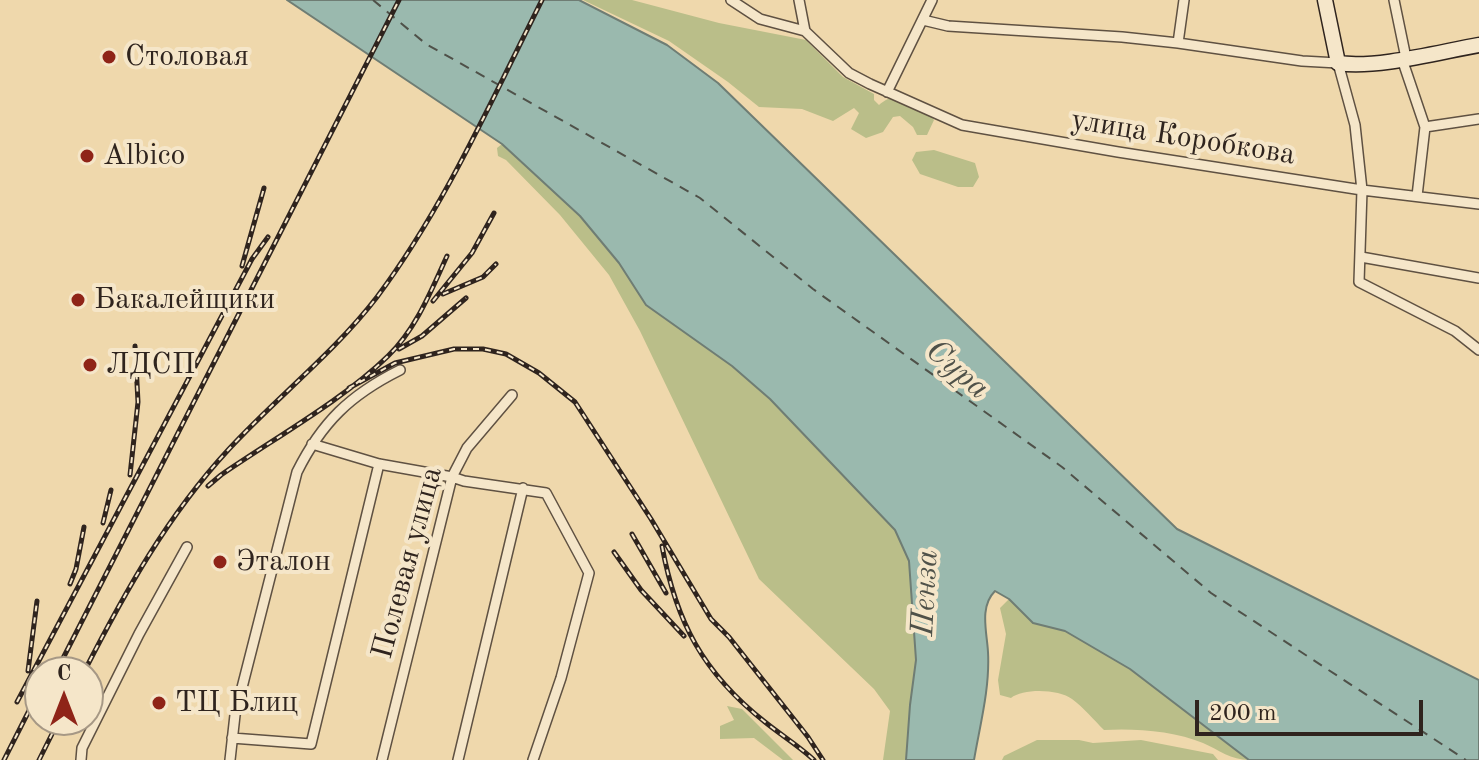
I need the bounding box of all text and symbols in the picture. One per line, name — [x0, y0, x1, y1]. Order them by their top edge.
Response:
place label: Столовая — [125, 39, 249, 75]
marker: Столовая — [100, 48, 118, 66]
street label: улица Коробкова — [1068, 103, 1298, 173]
place label: Albico — [103, 138, 185, 174]
marker: Albico — [78, 147, 96, 165]
place label: Бакалейщики — [94, 282, 275, 318]
marker: Бакалейщики — [69, 291, 87, 309]
water label: Сура — [917, 332, 997, 408]
place label: ЛДСП — [106, 347, 195, 383]
marker: ЛДСП — [81, 356, 99, 374]
street label: Полевая улица — [365, 463, 451, 663]
place label: Эталон — [236, 544, 331, 580]
water label: Пенза — [905, 549, 947, 637]
marker: Эталон — [211, 553, 229, 571]
north arrow — [24, 656, 104, 736]
text: С — [57, 663, 71, 685]
scale bar — [1199, 684, 1427, 734]
place label: ТЦ Блиц — [175, 685, 298, 721]
marker: ТЦ Блиц — [150, 694, 168, 712]
text: 200 m — [1209, 702, 1277, 726]

